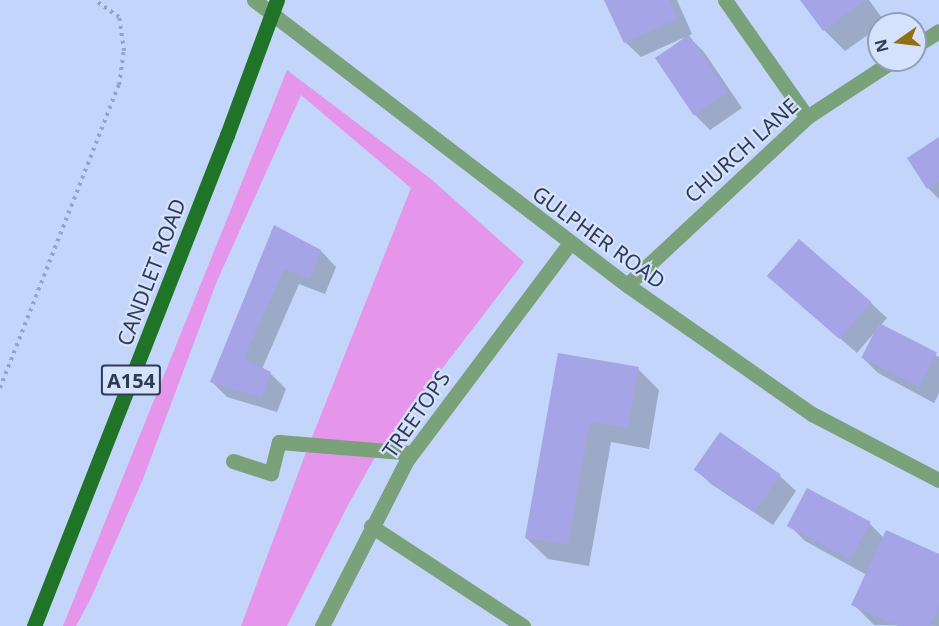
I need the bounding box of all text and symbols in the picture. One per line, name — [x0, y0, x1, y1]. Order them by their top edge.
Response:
north arrow — [867, 12, 927, 72]
text: N — [869, 37, 894, 55]
street label: CHURCH LANE — [679, 93, 803, 207]
street label: GULPHER ROAD — [528, 180, 670, 294]
street label: CANDLET ROAD — [111, 195, 191, 349]
road number: A154 — [100, 363, 162, 397]
street label: TREETOPS — [377, 366, 455, 462]

